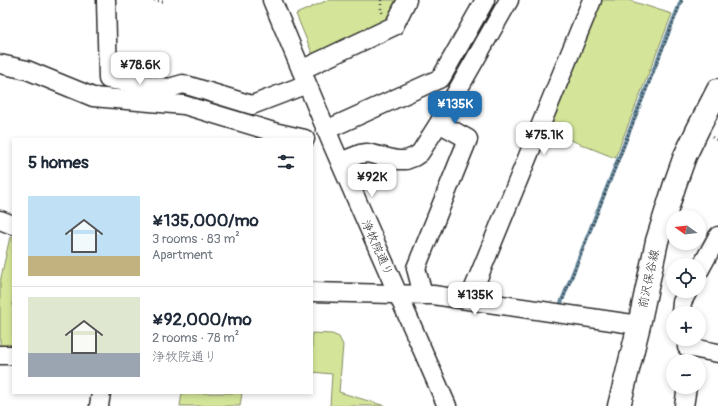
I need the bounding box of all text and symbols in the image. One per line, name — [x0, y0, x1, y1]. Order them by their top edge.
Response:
pin: ¥78.6K — [107, 52, 173, 86]
text: ¥78.6K — [120, 57, 160, 73]
pin: ¥135K — [427, 91, 483, 125]
text: ¥135K — [437, 96, 473, 112]
pin: ¥75.1K — [511, 122, 577, 156]
text: ¥75.1K — [525, 127, 563, 143]
icon: filters — [275, 151, 297, 173]
text: 5 homes — [28, 152, 89, 173]
pin: ¥92K — [348, 164, 396, 198]
text: ¥92K — [357, 169, 387, 185]
text: ¥135,000/mo — [152, 210, 259, 231]
north arrow — [666, 210, 706, 250]
map controls — [666, 210, 706, 394]
icon: home — [60, 212, 108, 260]
street label: 浄牧院通り — [358, 218, 396, 278]
text: 3 rooms · 83 m² — [152, 231, 240, 247]
text: Apartment — [152, 247, 213, 263]
street label: 前沢保谷線 — [635, 248, 663, 310]
button: locate — [666, 258, 706, 298]
pin: ¥135K — [447, 282, 503, 316]
text: ¥135K — [457, 287, 493, 303]
button: + — [666, 306, 706, 346]
text: ¥92,000/mo — [152, 309, 252, 330]
icon: home — [60, 313, 108, 361]
text: 2 rooms · 78 m² — [152, 330, 239, 346]
text: 浄牧院通り — [152, 349, 217, 365]
button: − — [666, 354, 706, 394]

